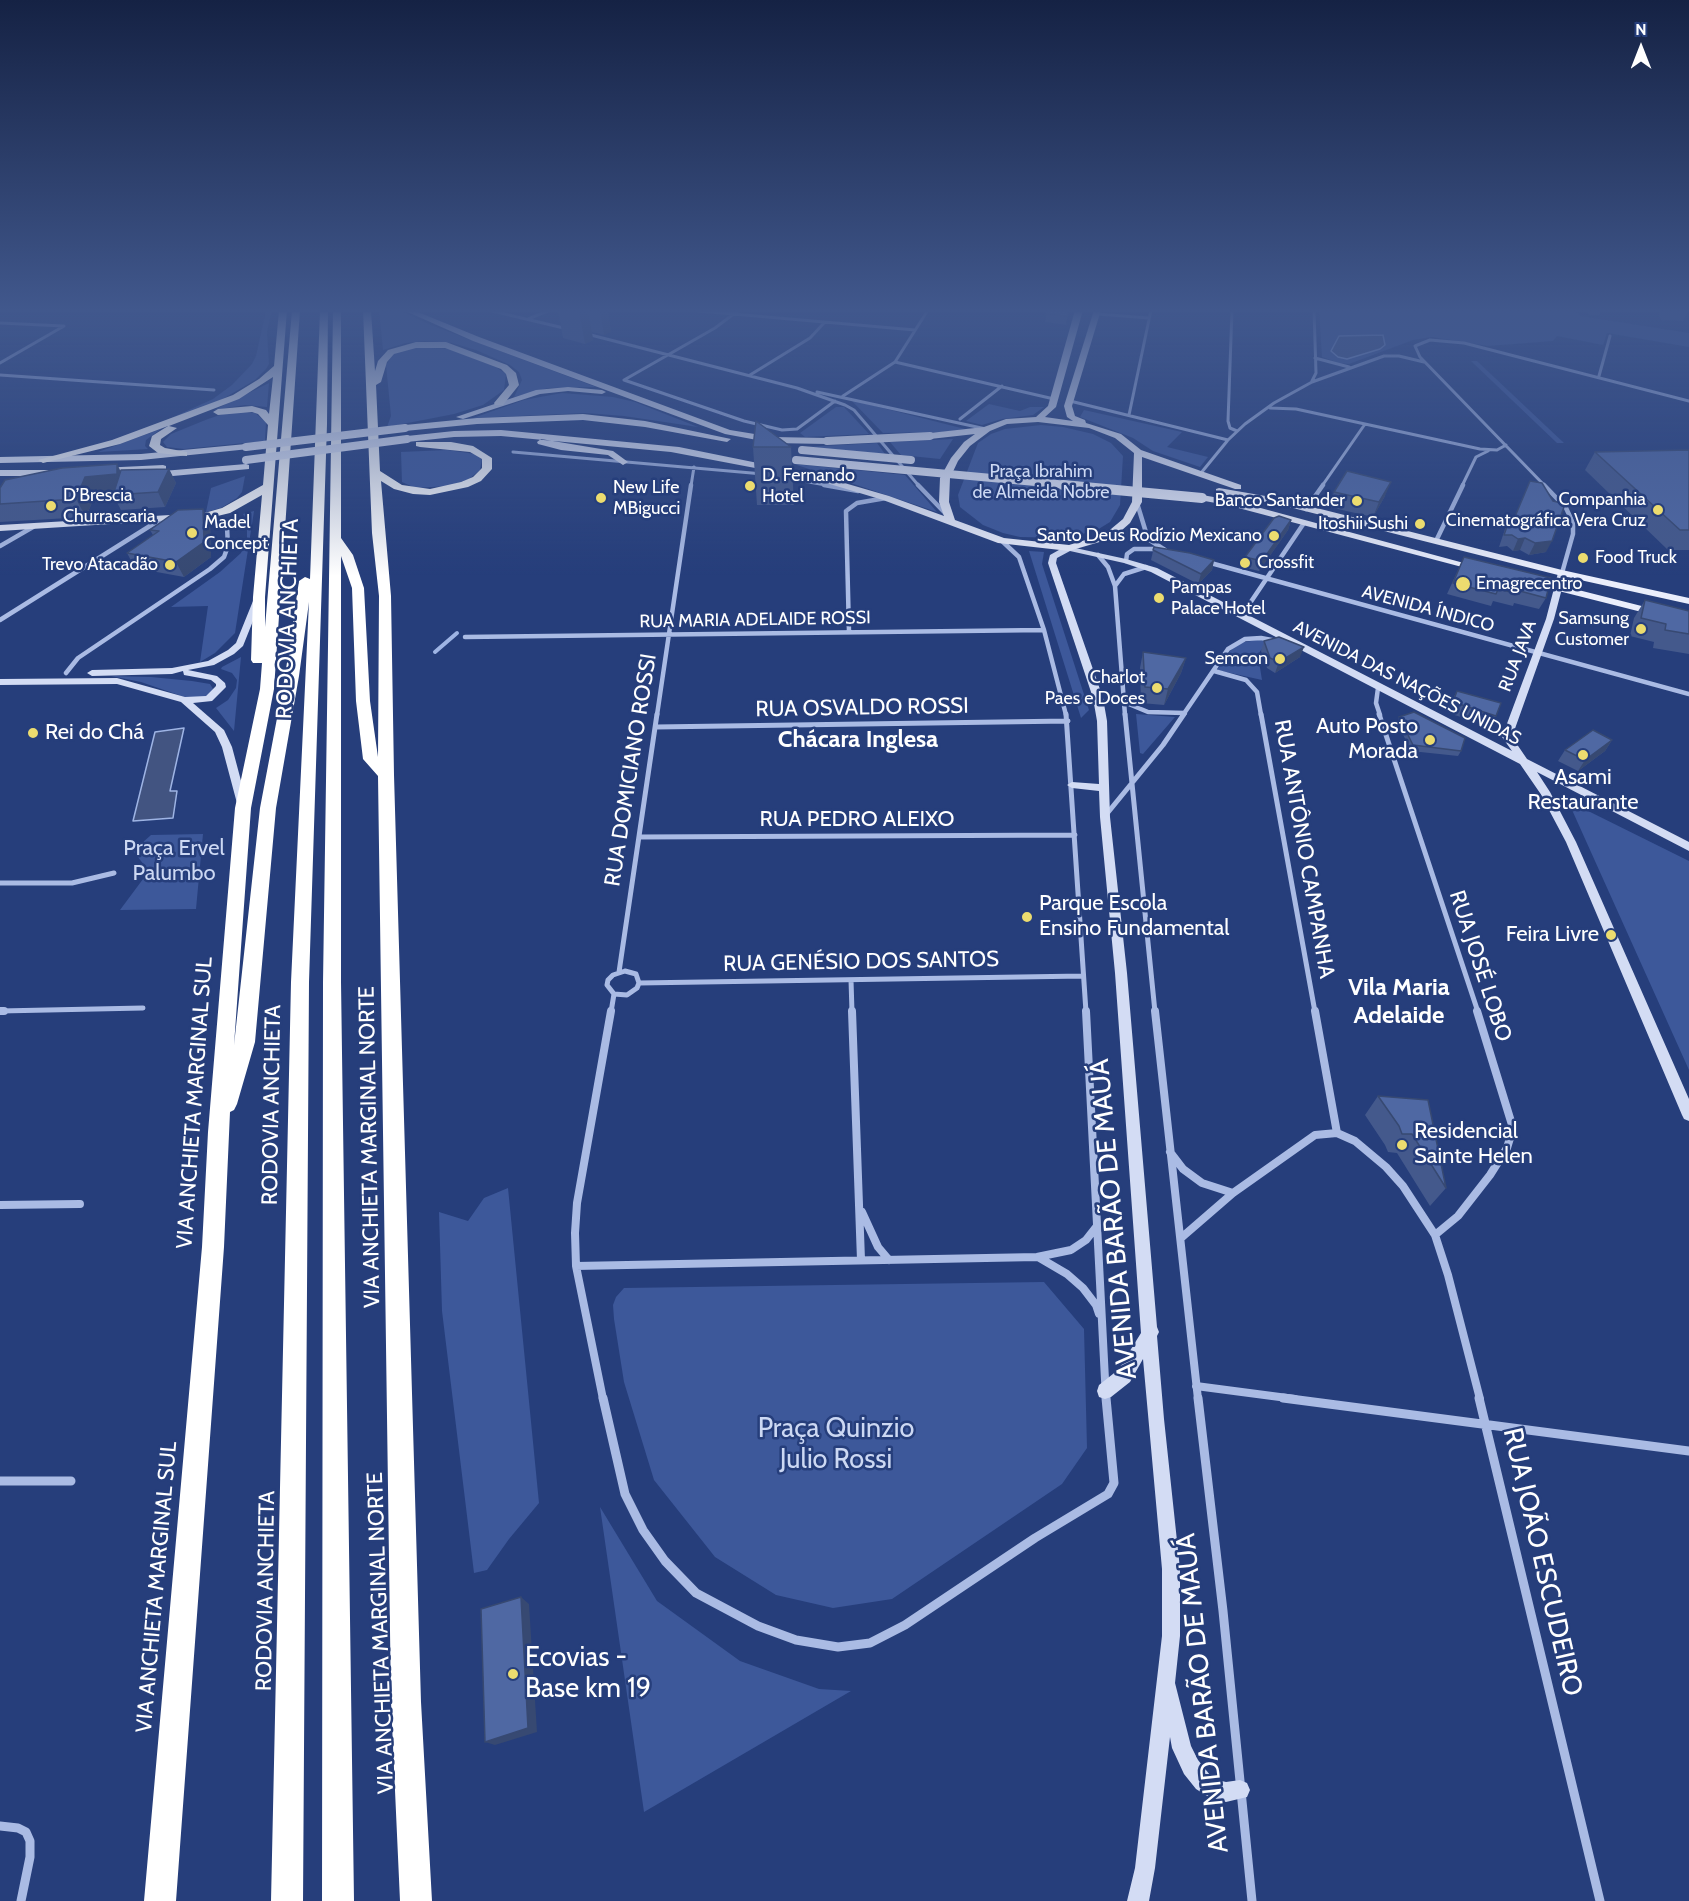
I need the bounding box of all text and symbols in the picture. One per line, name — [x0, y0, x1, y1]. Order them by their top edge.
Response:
north arrow — [1611, 18, 1671, 78]
text: N — [1635, 20, 1647, 39]
park label: Praça Ibrahim de Almeida Nobre — [973, 461, 1109, 504]
place label: D. Fernando Hotel — [762, 465, 855, 508]
place label: New Life MBigucci — [613, 477, 680, 520]
marker: D. Fernando Hotel — [743, 479, 757, 493]
place label: D’Brescia Churrascaria — [63, 485, 156, 528]
place label: Companhia Cinematográfica Vera Cruz — [1445, 489, 1646, 532]
place label: Banco Santander — [1215, 490, 1345, 512]
marker: New Life MBigucci — [594, 491, 608, 505]
marker: Banco Santander — [1350, 494, 1364, 508]
marker: D’Brescia Churrascaria — [44, 499, 58, 513]
marker: Companhia Cinematográfica Vera Cruz — [1651, 503, 1665, 517]
place label: Madel Concept — [204, 512, 268, 554]
place label: Itoshii Sushi — [1318, 513, 1408, 535]
marker: Itoshii Sushi — [1413, 517, 1427, 531]
street label: RODOVIA ANCHIETA — [271, 518, 305, 720]
place label: Santo Deus Rodízio Mexicano — [1037, 525, 1262, 547]
marker: Madel Concept — [185, 526, 199, 540]
marker: Santo Deus Rodízio Mexicano — [1267, 529, 1281, 543]
place label: Food Truck — [1595, 547, 1677, 569]
marker: Food Truck — [1576, 551, 1590, 565]
place label: Crossfit — [1257, 552, 1314, 574]
place label: Trevo Atacadão — [42, 554, 158, 576]
marker: Crossfit — [1238, 556, 1252, 570]
marker: Trevo Atacadão — [163, 558, 177, 572]
place label: Emagrecentro — [1476, 573, 1582, 595]
marker: Emagrecentro — [1454, 575, 1472, 593]
place label: Pampas Palace Hotel — [1171, 577, 1266, 620]
street label: AVENIDA ÍNDICO — [1359, 581, 1497, 637]
marker: Pampas Palace Hotel — [1152, 591, 1166, 605]
street label: RUA MARIA ADELAIDE ROSSI — [639, 607, 871, 633]
place label: Samsung Customer — [1555, 608, 1629, 650]
street label: AVENIDA DAS NAÇÕES UNIDAS — [1290, 616, 1524, 750]
street label: RUA JAVA — [1495, 617, 1541, 695]
marker: Samsung Customer — [1634, 622, 1648, 636]
place label: Semcon — [1204, 648, 1268, 670]
street label: RUA DOMICIANO ROSSI — [600, 652, 662, 888]
marker: Semcon — [1273, 652, 1287, 666]
place label: Charlot Paes e Doces — [1045, 667, 1145, 710]
marker: Charlot Paes e Doces — [1150, 681, 1164, 695]
street label: RUA OSVALDO ROSSI — [755, 693, 969, 723]
place label: Auto Posto Morada — [1316, 714, 1418, 766]
street label: RUA ANTÔNIO CAMPANHA — [1268, 718, 1340, 980]
place label: Rei do Chá — [45, 720, 144, 746]
marker: Rei do Chá — [26, 726, 40, 740]
district label: Chácara Inglesa — [778, 726, 938, 754]
marker: Auto Posto Morada — [1423, 733, 1437, 747]
marker: Asami Restaurante — [1576, 748, 1590, 762]
place label: Asami Restaurante — [1528, 765, 1638, 816]
street label: RUA PEDRO ALEIXO — [759, 807, 955, 833]
park label: Praça Ervel Palumbo — [123, 836, 225, 888]
street label: RUA JOSÉ LOBO — [1443, 887, 1517, 1045]
place label: Parque Escola Ensino Fundamental — [1039, 891, 1229, 942]
marker: Parque Escola Ensino Fundamental — [1020, 910, 1034, 924]
place label: Feira Livre — [1506, 922, 1599, 948]
marker: Feira Livre — [1604, 928, 1618, 942]
street label: RUA GENÉSIO DOS SANTOS — [723, 946, 999, 978]
street label: VIA ANCHIETA MARGINAL SUL — [172, 956, 218, 1250]
district label: Vila Maria Adelaide — [1348, 974, 1450, 1030]
street label: VIA ANCHIETA MARGINAL NORTE — [354, 986, 386, 1308]
street label: RODOVIA ANCHIETA — [257, 1005, 287, 1205]
street label: AVENIDA BARÃO DE MAUÁ — [1084, 1057, 1144, 1381]
place label: Residencial Sainte Helen — [1414, 1119, 1533, 1170]
marker: Residencial Sainte Helen — [1395, 1138, 1409, 1152]
park label: Praça Quinzio Julio Rossi — [758, 1413, 914, 1476]
street label: RUA JOÃO ESCUDEIRO — [1495, 1425, 1589, 1699]
street label: VIA ANCHIETA MARGINAL SUL — [131, 1440, 183, 1734]
street label: VIA ANCHIETA MARGINAL NORTE — [362, 1472, 400, 1794]
street label: RODOVIA ANCHIETA — [251, 1491, 281, 1691]
street label: AVENIDA BARÃO DE MAUÁ — [1170, 1531, 1236, 1855]
place label: Ecovias - Base km 19 — [525, 1642, 651, 1705]
marker: Ecovias - Base km 19 — [506, 1667, 520, 1681]

